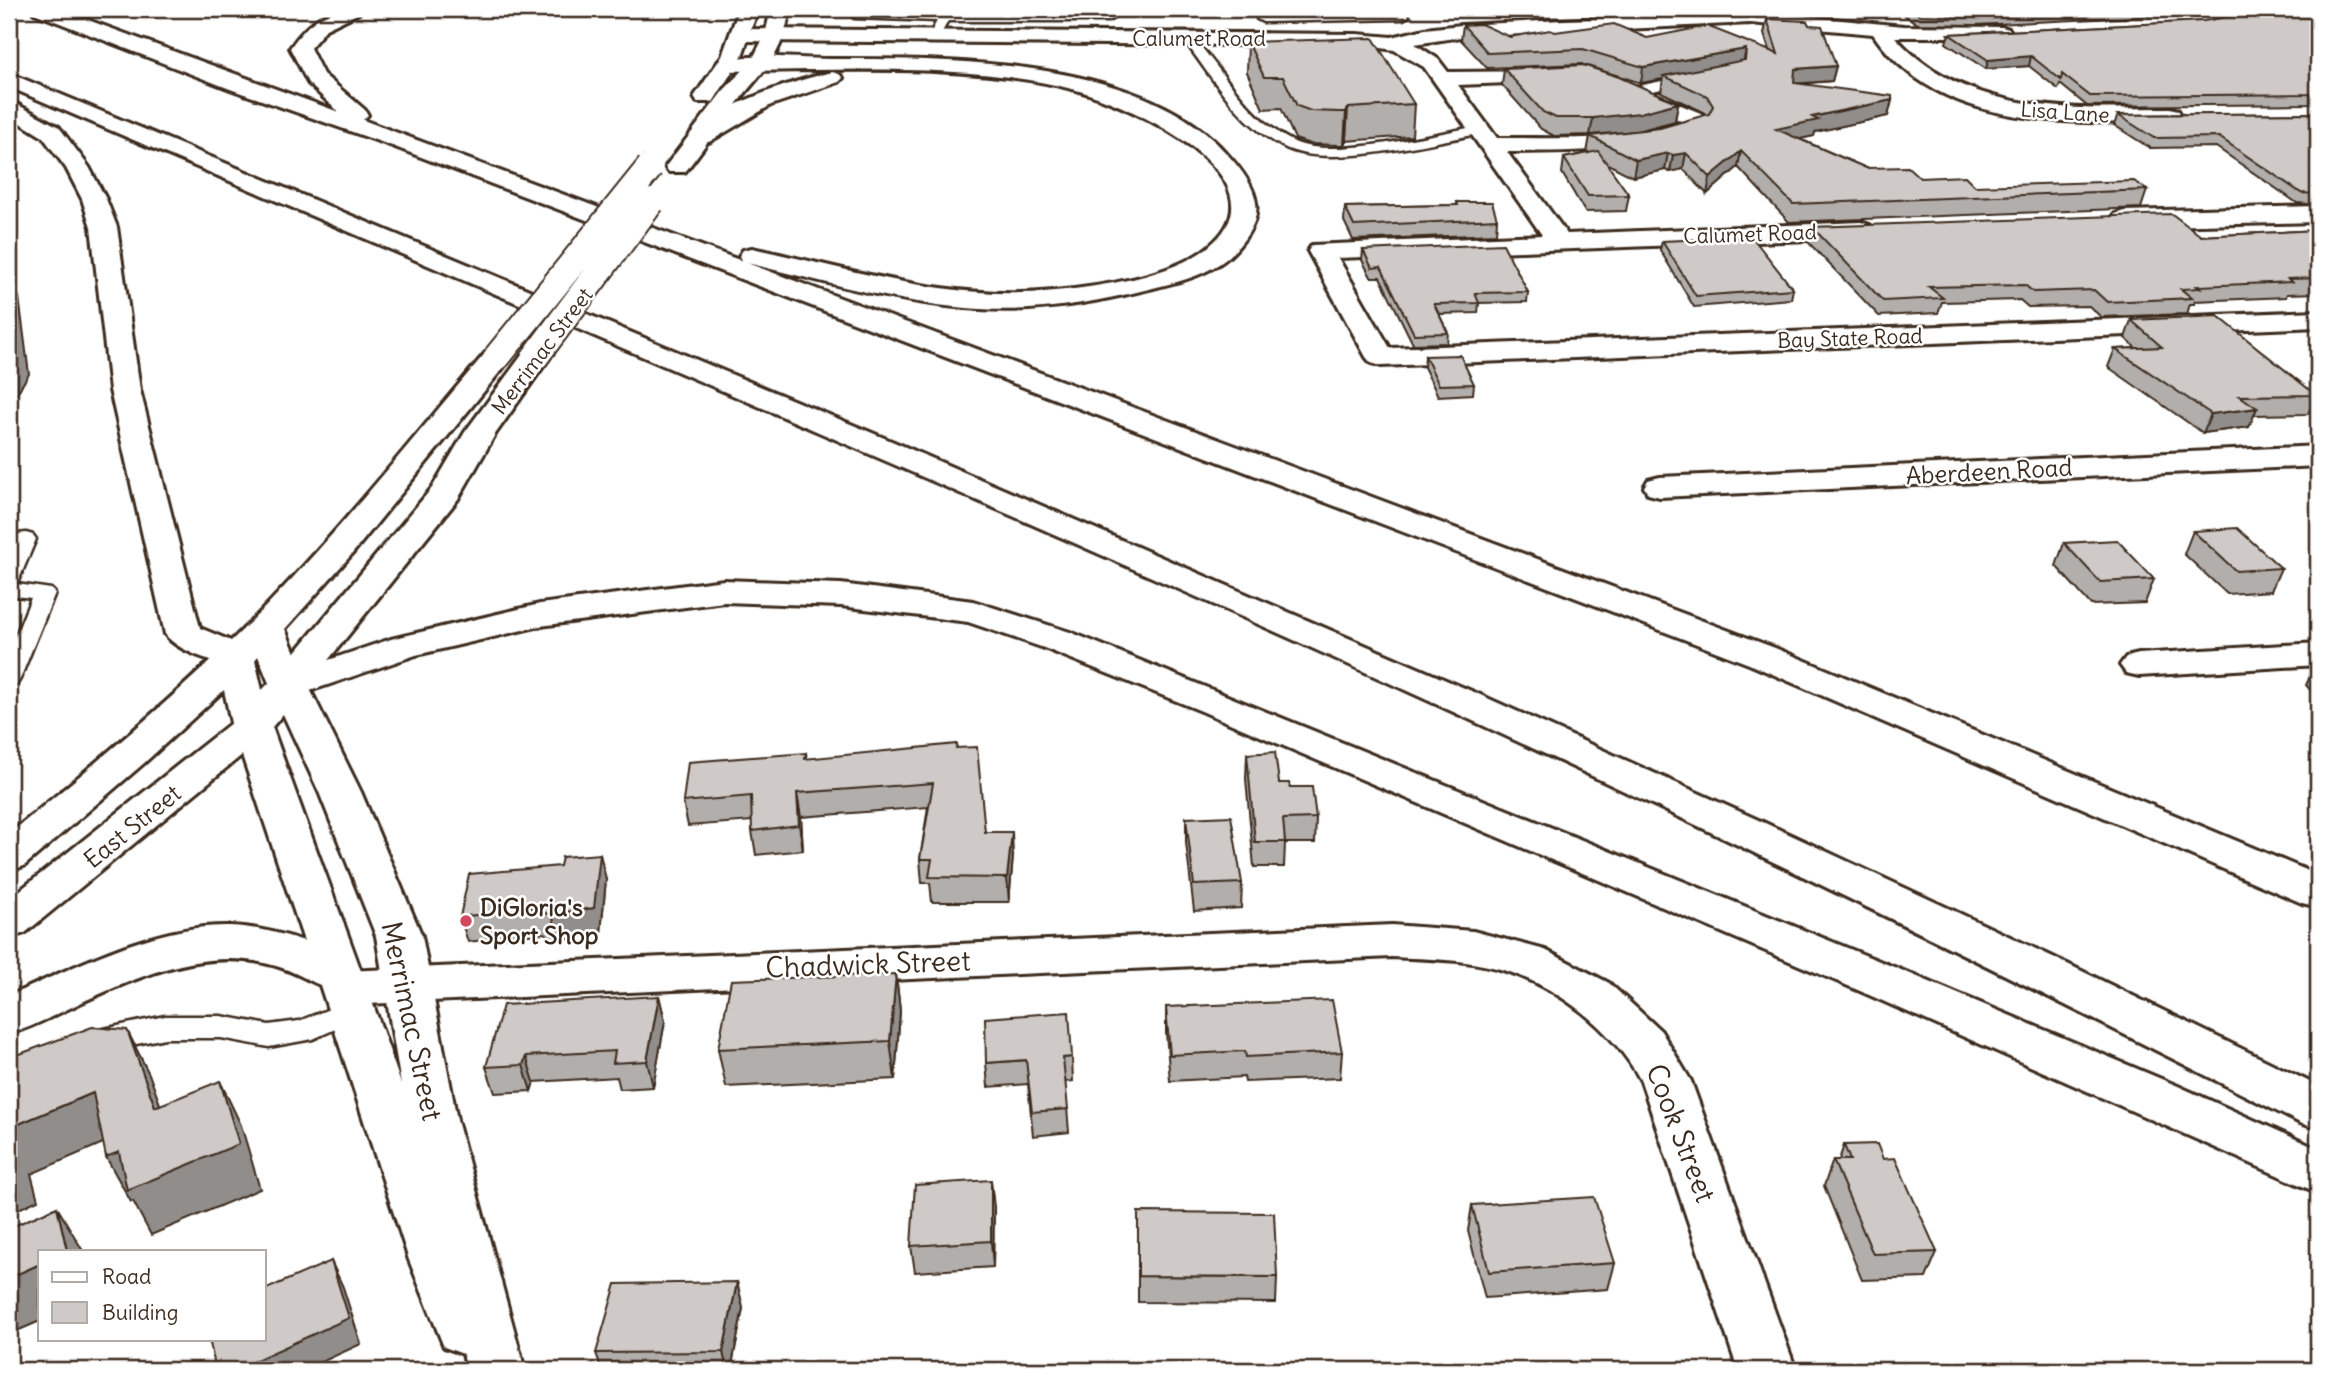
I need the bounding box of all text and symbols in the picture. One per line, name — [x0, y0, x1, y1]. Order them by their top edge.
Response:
street label: Calumet Road — [1132, 25, 1266, 52]
street label: Lisa Lane — [2019, 95, 2111, 129]
street label: Calumet Road — [1683, 218, 1817, 250]
street label: Merrimac Street — [485, 282, 599, 420]
street label: Bay State Road — [1777, 322, 1923, 354]
street label: Aberdeen Road — [1905, 452, 2073, 490]
street label: East Street — [77, 778, 187, 874]
place label: DiGloria's Sport Shop — [480, 892, 598, 950]
marker: DiGloria's Sport Shop — [458, 913, 474, 929]
street label: Merrimac Street — [373, 918, 451, 1124]
street label: Chadwick Street — [765, 942, 971, 986]
street label: Cook Street — [1638, 1059, 1724, 1207]
legend — [38, 1250, 266, 1340]
text: Road — [102, 1263, 151, 1290]
text: Building — [102, 1299, 178, 1326]

